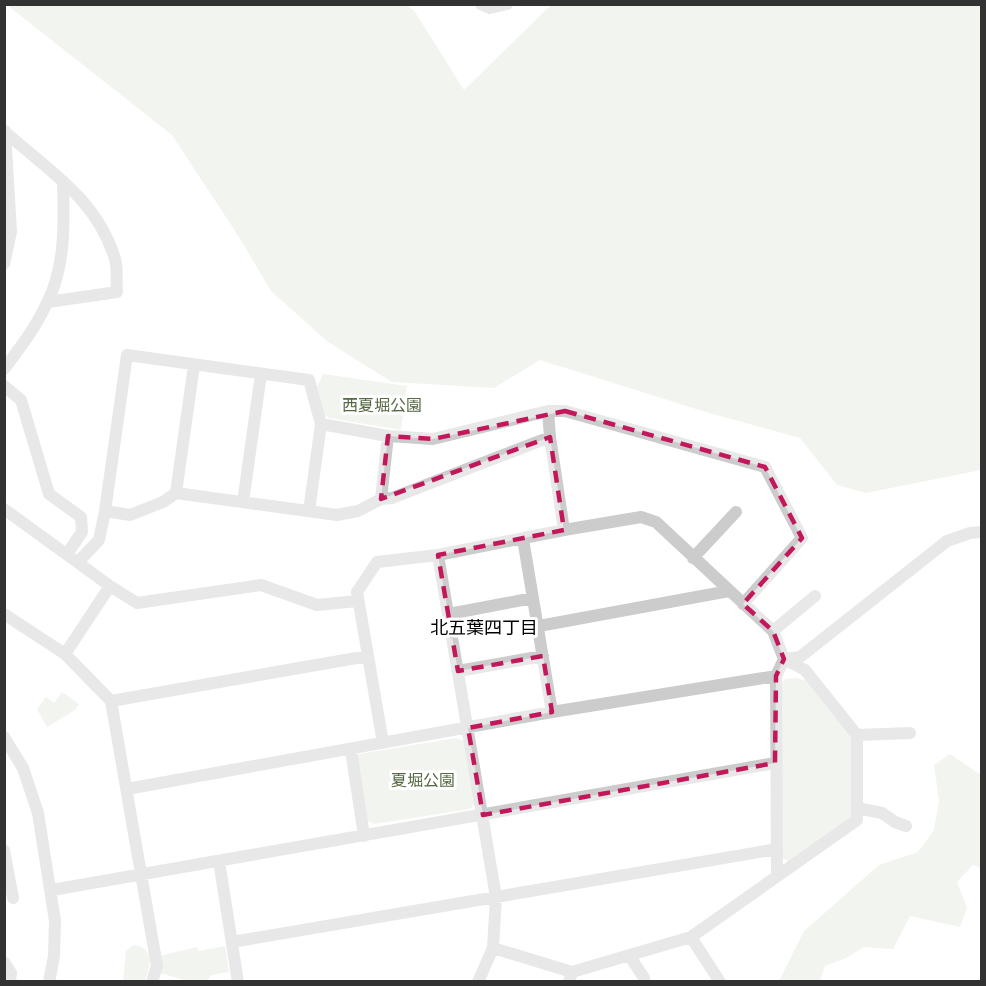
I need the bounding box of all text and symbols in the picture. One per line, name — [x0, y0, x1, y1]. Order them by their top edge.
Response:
park label: 西夏堀公園 — [342, 396, 422, 415]
district label: 北五葉四丁目 — [430, 617, 538, 638]
park label: 夏堀公園 — [391, 771, 455, 790]

